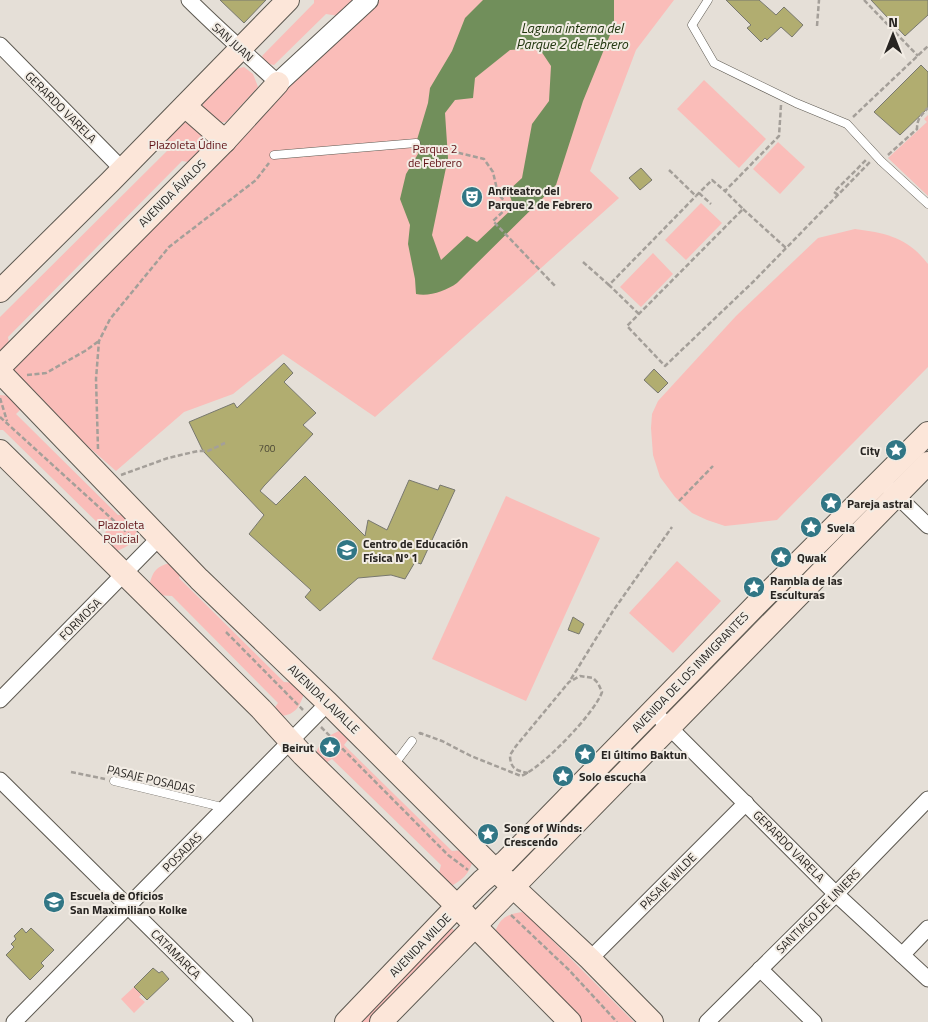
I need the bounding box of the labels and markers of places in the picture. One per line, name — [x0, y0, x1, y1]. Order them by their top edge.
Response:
place label: Anfiteatro del Parque 2 de Febrero — [488, 181, 592, 214]
theatre icon: Anfiteatro del Parque 2 de Febrero — [460, 185, 484, 209]
place icon: City — [884, 438, 908, 462]
place label: City — [860, 441, 880, 460]
place icon: Pareja astral — [819, 491, 843, 515]
place label: Pareja astral — [847, 494, 913, 513]
place icon: Svela — [799, 515, 823, 539]
place label: Svela — [827, 518, 855, 537]
place label: Centro de Educación Física Nº 1 — [363, 534, 468, 567]
school or university icon: Centro de Educación Física Nº 1 — [335, 538, 359, 562]
place icon: Qwak — [769, 545, 793, 569]
place label: Qwak — [797, 548, 827, 567]
place label: Rambla de las Esculturas — [770, 571, 843, 604]
place icon: Rambla de las Esculturas — [742, 575, 766, 599]
place icon: Beirut — [318, 735, 342, 759]
place label: Beirut — [282, 738, 315, 757]
place icon: El último Baktun — [573, 742, 597, 766]
place label: El último Baktun — [601, 745, 687, 764]
place icon: Solo escucha — [551, 764, 575, 788]
place label: Solo escucha — [579, 767, 646, 786]
place label: Song of Winds: Crescendo — [504, 818, 582, 851]
place icon: Song of Winds: Crescendo — [476, 822, 500, 846]
place label: Escuela de Oficios San Maximiliano Kolke — [70, 886, 187, 919]
school or university icon: Escuela de Oficios San Maximiliano Kolke — [42, 890, 66, 914]

